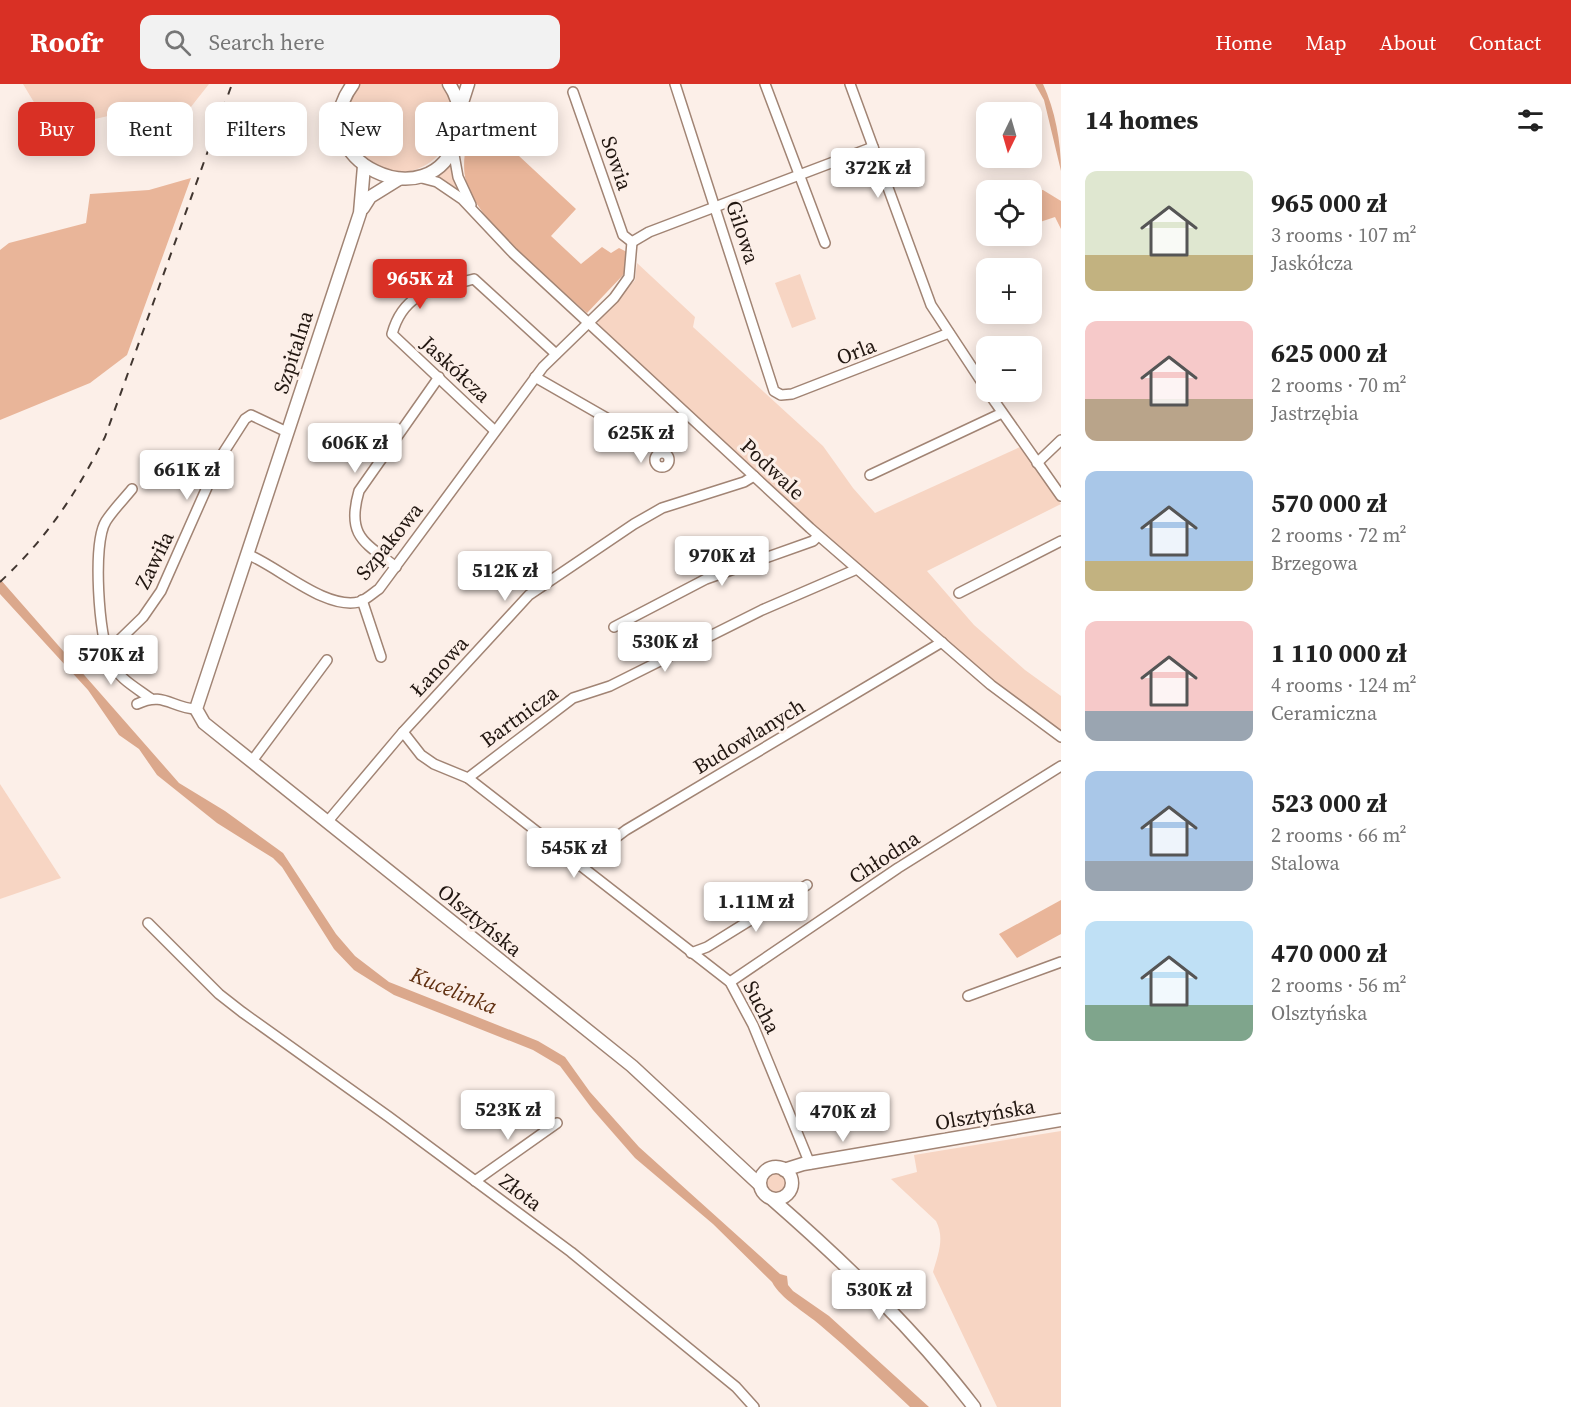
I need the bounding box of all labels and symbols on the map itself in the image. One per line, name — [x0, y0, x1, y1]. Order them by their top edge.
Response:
north arrow — [976, 102, 1042, 168]
street label: Sowia — [594, 132, 640, 194]
pin: 372K zł — [823, 148, 933, 199]
street label: Gilowa — [719, 197, 767, 268]
pin: 965K zł — [365, 259, 475, 310]
street label: Szpitalna — [266, 306, 320, 397]
street label: Jaskółcza — [414, 328, 498, 409]
street label: Orla — [832, 330, 880, 372]
pin: 625K zł — [586, 413, 696, 464]
pin: 606K zł — [300, 423, 410, 474]
street label: Podwale — [734, 432, 812, 506]
pin: 661K zł — [132, 450, 242, 501]
street label: Szpakowa — [349, 496, 429, 586]
street label: Zawiła — [128, 526, 181, 594]
pin: 970K zł — [667, 536, 777, 587]
pin: 512K zł — [450, 551, 560, 602]
pin: 530K zł — [610, 622, 720, 673]
street label: Łanowa — [403, 629, 475, 703]
pin: 570K zł — [56, 635, 166, 686]
street label: Bartnicza — [474, 678, 564, 754]
street label: Budowlanych — [688, 691, 810, 781]
street label: Chłodna — [843, 823, 925, 891]
pin: 545K zł — [519, 828, 629, 879]
street label: Olsztyńska — [432, 877, 529, 963]
pin: 1.11M zł — [694, 882, 818, 933]
water label: Kucelinka — [405, 959, 502, 1021]
street label: Sucha — [736, 976, 788, 1039]
pin: 523K zł — [453, 1090, 563, 1141]
street label: Olsztyńska — [933, 1091, 1038, 1137]
pin: 470K zł — [788, 1092, 898, 1143]
street label: Złota — [494, 1166, 549, 1218]
pin: 530K zł — [824, 1270, 934, 1321]

